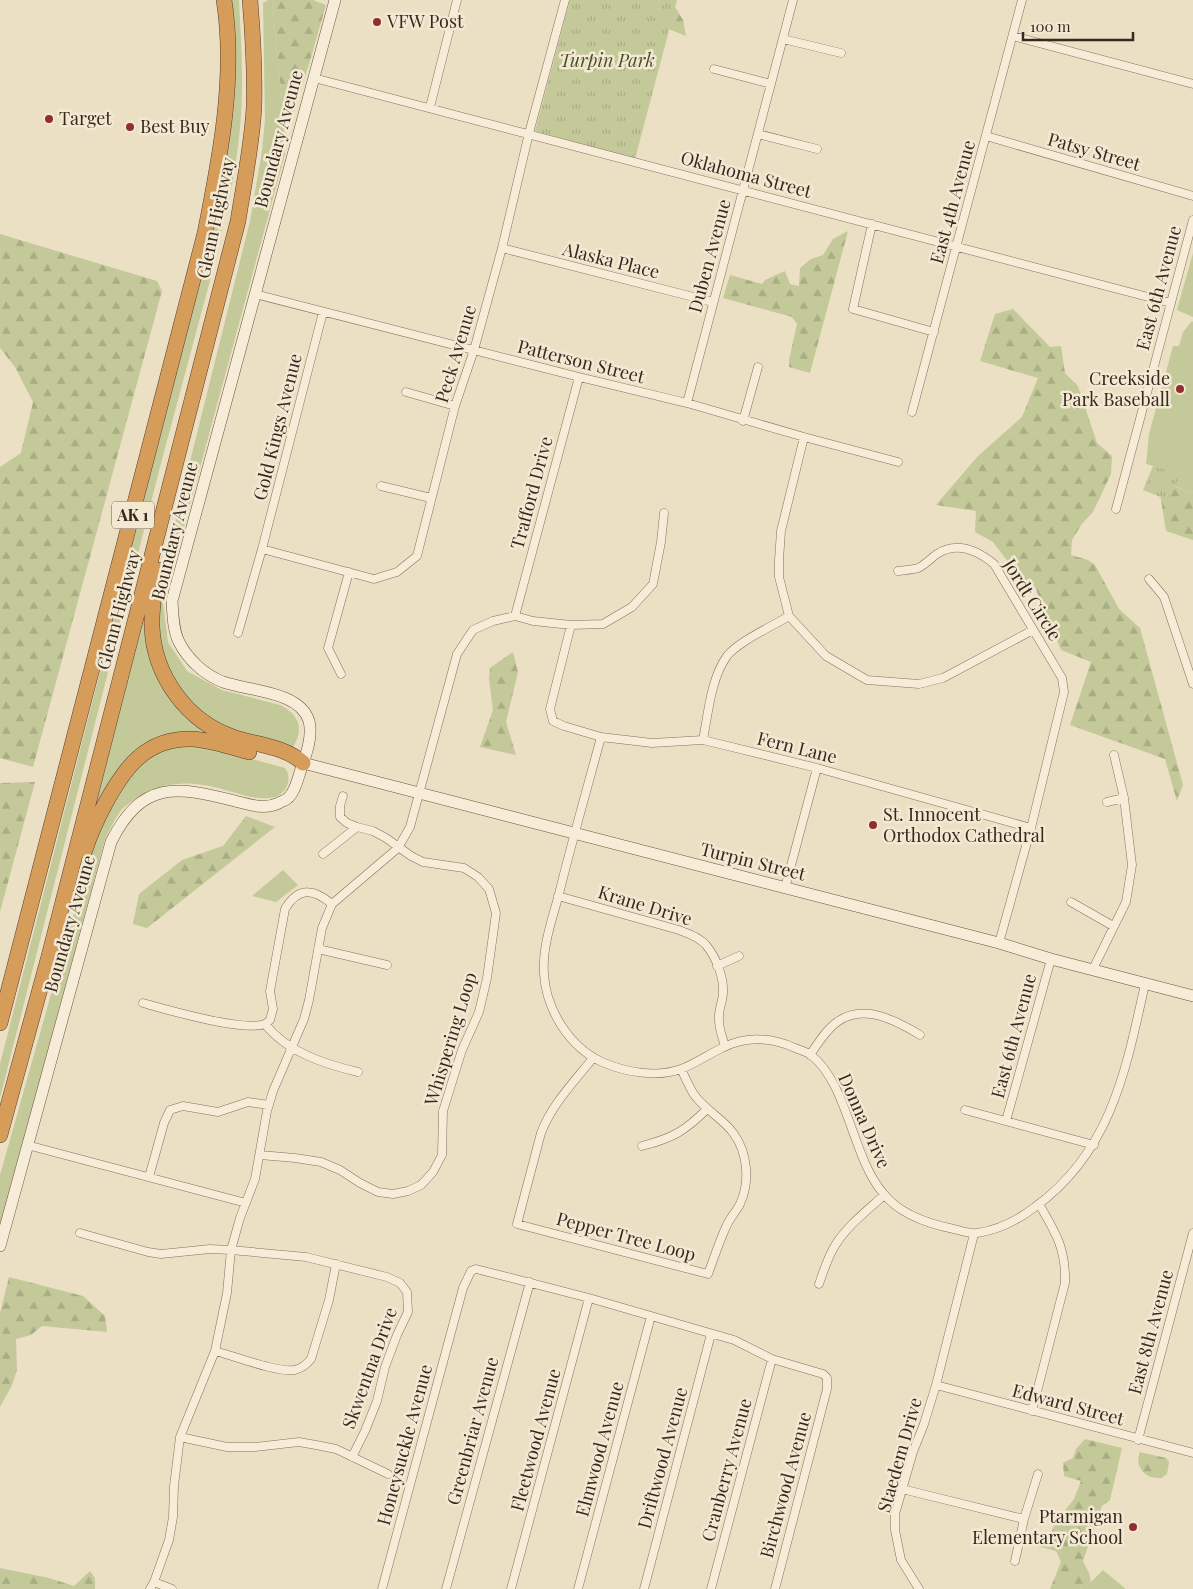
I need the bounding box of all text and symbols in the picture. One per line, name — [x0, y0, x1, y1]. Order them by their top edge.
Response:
place label: VFW Post — [386, 9, 464, 33]
scale bar — [1023, 10, 1133, 42]
marker: VFW Post — [371, 16, 383, 28]
text: 100 m — [1030, 16, 1071, 36]
park label: Turpin Park — [559, 48, 655, 72]
street label: Boundary Aveune — [248, 67, 308, 210]
place label: Target — [59, 106, 112, 130]
marker: Target — [43, 113, 55, 125]
place label: Best Buy — [140, 114, 210, 138]
marker: Best Buy — [124, 121, 136, 133]
street label: Patsy Street — [1045, 126, 1144, 176]
street label: East 4th Avenue — [924, 137, 980, 266]
street label: Oklahoma Street — [678, 145, 815, 203]
street label: Glenn Highway — [190, 155, 240, 281]
street label: Duben Avenue — [682, 196, 736, 315]
street label: East 6th Avenue — [1130, 223, 1186, 353]
street label: Alaska Place — [559, 236, 662, 284]
street label: Peck Avenue — [429, 302, 481, 406]
street label: Patterson Street — [515, 334, 648, 389]
street label: Gold Kings Avenue — [247, 351, 307, 503]
place label: Creekside Park Baseball — [1062, 366, 1170, 411]
marker: Creekside Park Baseball — [1174, 383, 1186, 395]
street label: Trafford Drive — [504, 434, 558, 552]
street label: Boundary Aveune — [145, 459, 203, 602]
road number: AK 1 — [112, 502, 154, 528]
street label: Glenn Highway — [91, 547, 146, 672]
street label: Jordt Circle — [998, 553, 1067, 645]
street label: Fern Lane — [755, 726, 840, 769]
place label: St. Innocent Orthodox Cathedral — [883, 802, 1045, 847]
marker: St. Innocent Orthodox Cathedral — [867, 819, 879, 831]
street label: Turpin Street — [698, 836, 809, 886]
street label: Boundary Aveune — [38, 852, 100, 995]
street label: Krane Drive — [595, 879, 695, 931]
street label: Whispering Loop — [418, 969, 482, 1109]
street label: East 6th Avenue — [985, 971, 1041, 1101]
street label: Donna Drive — [833, 1069, 897, 1172]
street label: Pepper Tree Loop — [554, 1206, 699, 1266]
street label: East 8th Avenue — [1122, 1267, 1178, 1397]
street label: Skwentna Drive — [336, 1304, 402, 1432]
street label: Greenbriar Avenue — [441, 1354, 503, 1508]
street label: Honeysuckle Avenue — [371, 1362, 437, 1528]
street label: Fleetwood Avenue — [504, 1366, 566, 1514]
street label: Elmwood Avenue — [569, 1378, 629, 1519]
street label: Edward Street — [1010, 1378, 1128, 1431]
street label: Driftwood Avenue — [632, 1384, 692, 1531]
street label: Staedem Drive — [871, 1395, 927, 1515]
street label: Cranberry Avenue — [695, 1396, 757, 1544]
street label: Birchwood Avenue — [754, 1409, 816, 1560]
place label: Ptarmigan Elementary School — [972, 1504, 1123, 1549]
marker: Ptarmigan Elementary School — [1127, 1521, 1139, 1533]

